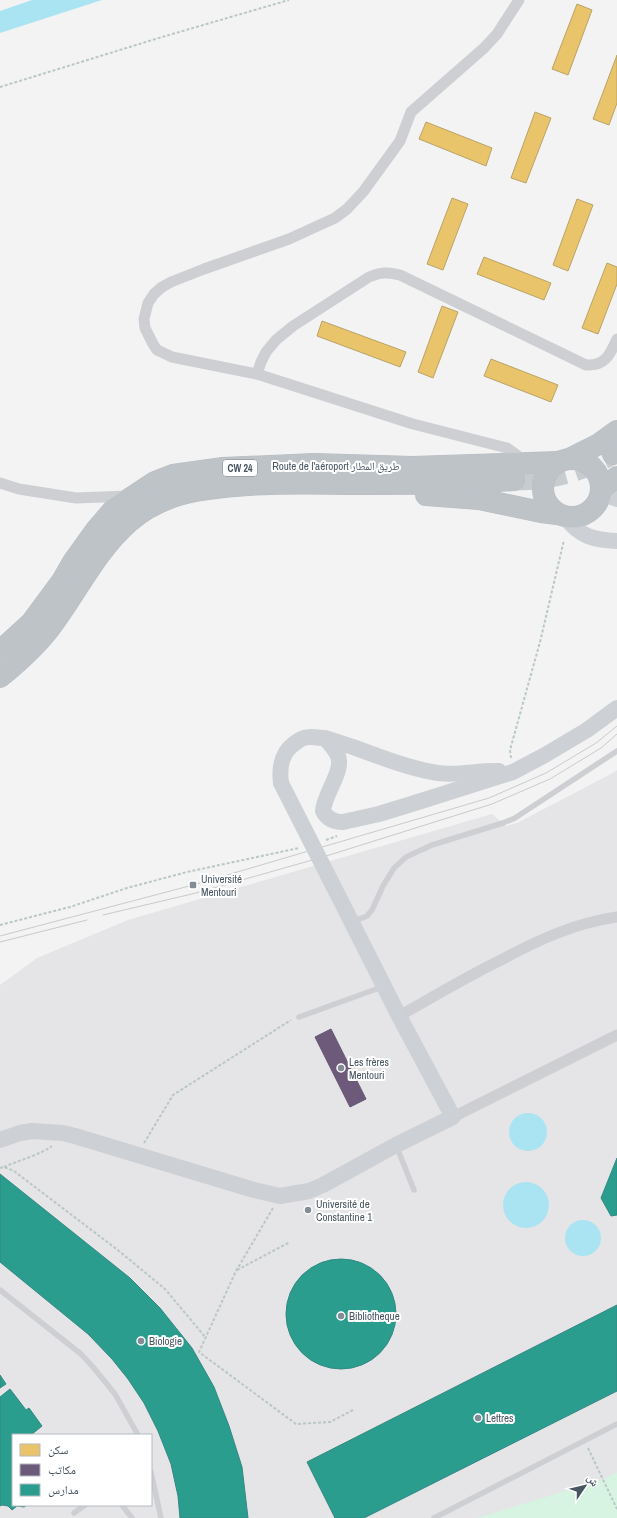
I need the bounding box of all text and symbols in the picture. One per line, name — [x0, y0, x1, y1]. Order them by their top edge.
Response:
street label: Route de l'aéroport طريق المطار — [272, 459, 400, 473]
road number: CW 24 — [223, 460, 257, 476]
place label: Université Mentouri — [201, 872, 242, 899]
marker: Université Mentouri — [188, 880, 198, 890]
place label: Les frères Mentouri — [349, 1055, 390, 1082]
marker: Les frères Mentouri — [336, 1063, 346, 1073]
place label: Université de Constantine 1 — [316, 1197, 372, 1224]
marker: Université de Constantine 1 — [303, 1205, 313, 1215]
place label: Bibliotheque — [349, 1309, 400, 1323]
marker: Bibliotheque — [336, 1311, 346, 1321]
place label: Biologie — [149, 1334, 182, 1348]
marker: Biologie — [136, 1336, 146, 1346]
place label: Lettres — [486, 1411, 514, 1425]
marker: Lettres — [473, 1413, 483, 1423]
legend — [12, 1434, 152, 1506]
text: سكن — [48, 1442, 69, 1458]
text: مكاتب — [48, 1462, 76, 1478]
north arrow — [565, 1466, 605, 1506]
text: ش — [583, 1471, 602, 1490]
text: مدارس — [48, 1482, 79, 1498]

